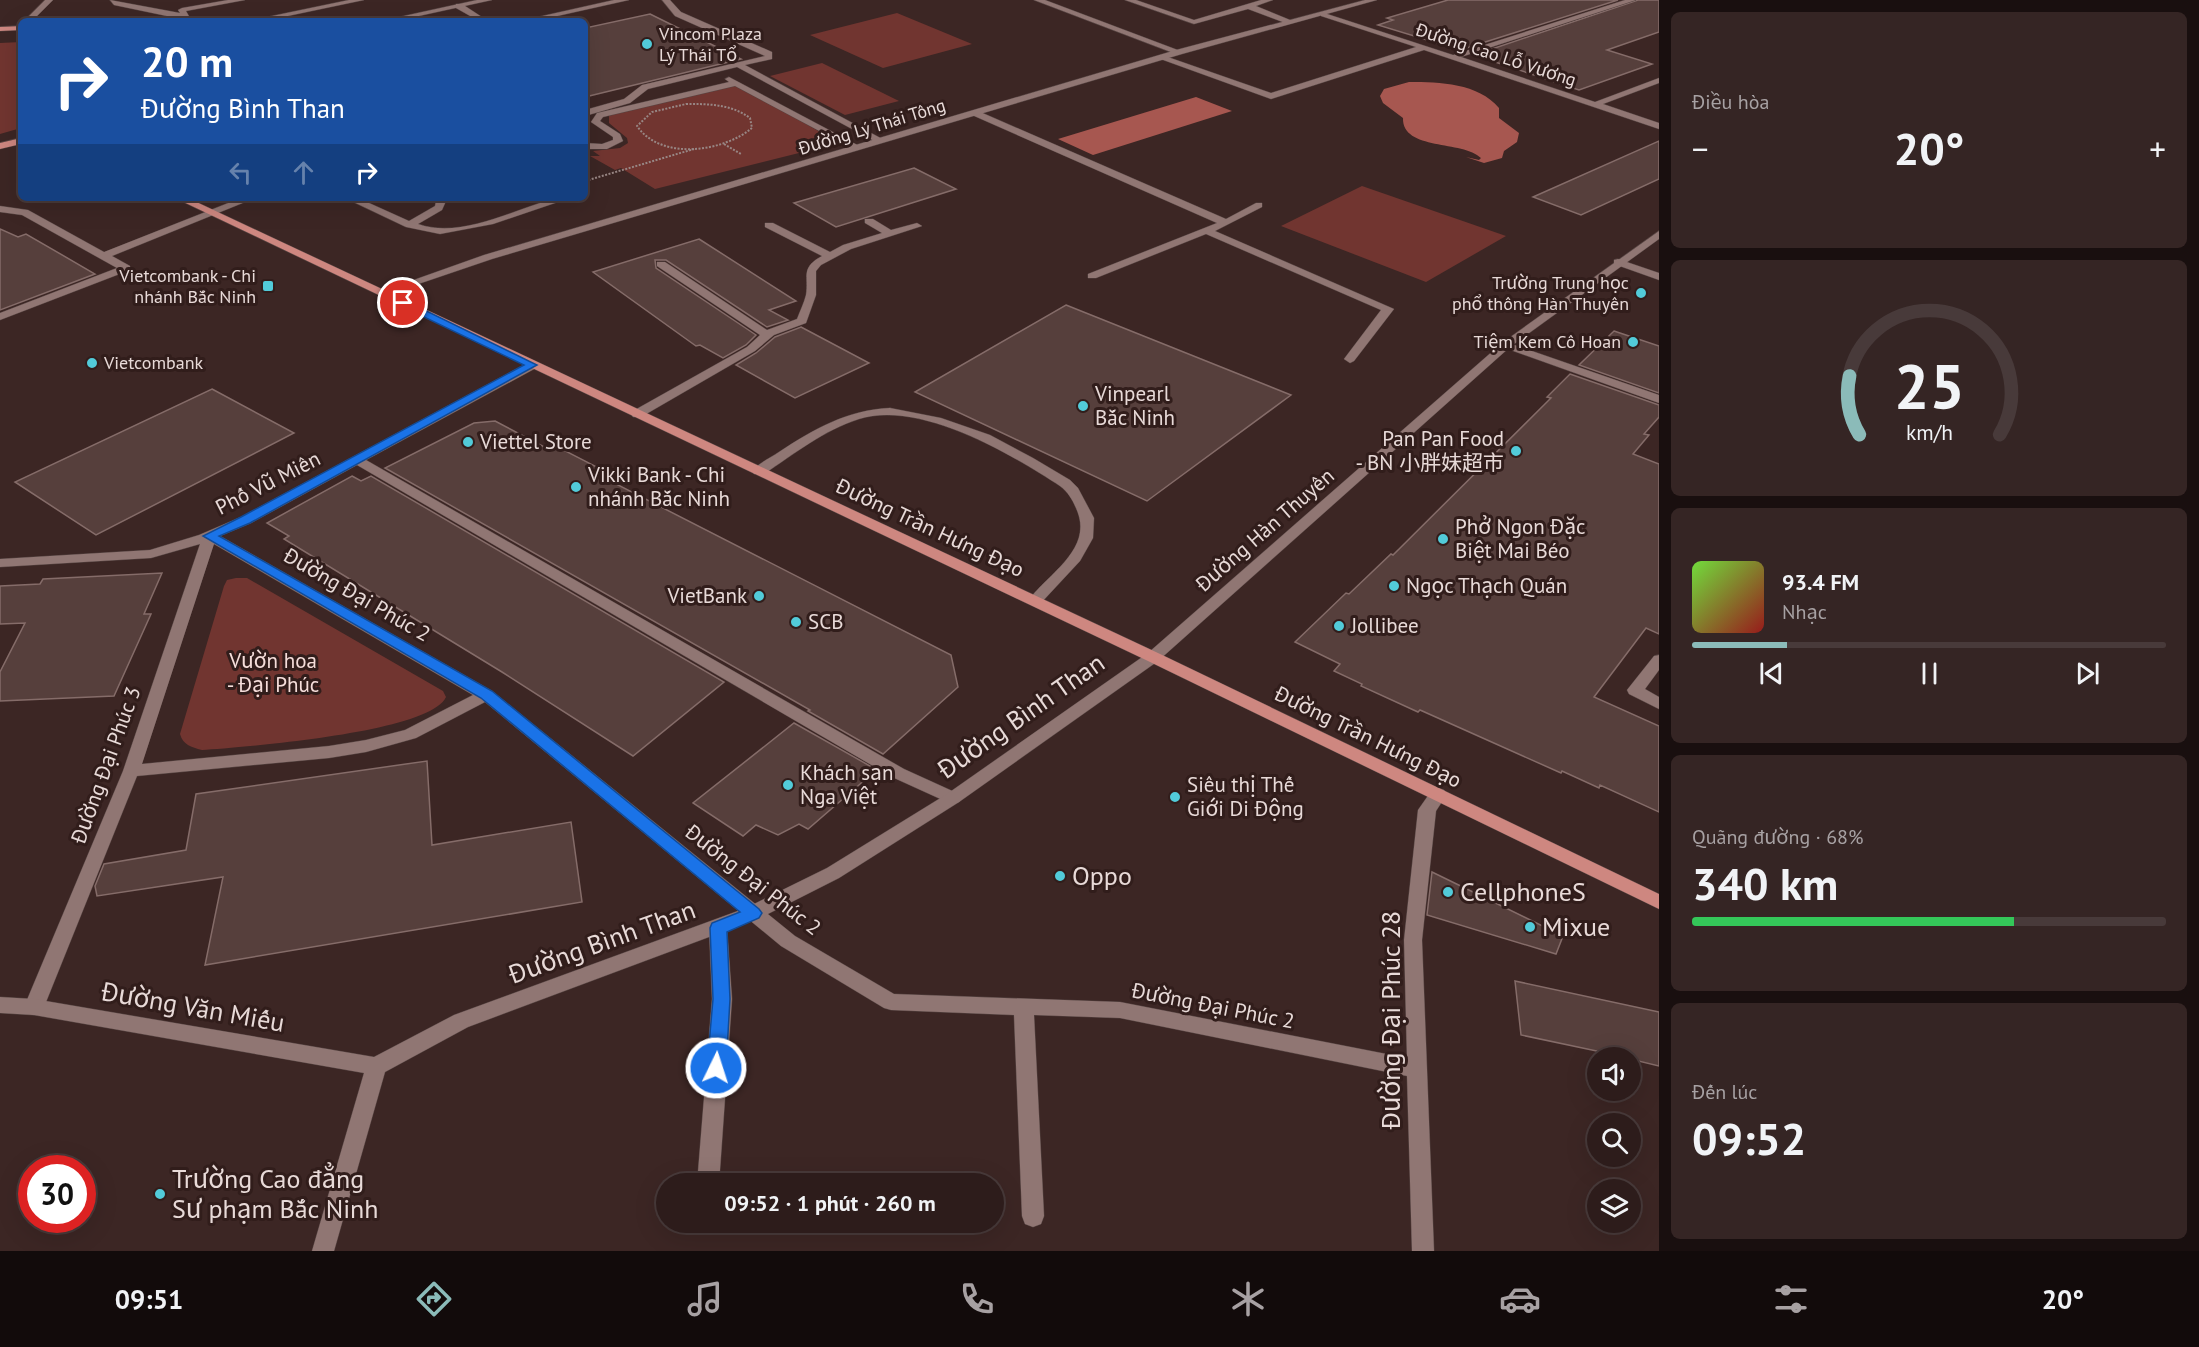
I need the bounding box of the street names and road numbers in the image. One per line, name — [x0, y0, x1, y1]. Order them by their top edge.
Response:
street label: Đường Cao Lỗ Vương — [1412, 17, 1579, 91]
street label: Đường Lý Thái Tông — [795, 93, 948, 160]
street label: Phố Vũ Miên — [211, 445, 325, 520]
street label: Đường Hàn Thuyên — [1189, 462, 1339, 598]
street label: Đường Trần Hưng Đạo — [831, 472, 1029, 583]
street label: Đường Đại Phúc 2 — [278, 541, 435, 648]
street label: Đường Bình Than — [930, 646, 1111, 786]
street label: Đường Trần Hưng Đạo — [1269, 679, 1466, 794]
street label: Đường Đại Phúc 3 — [64, 683, 146, 848]
street label: Đường Đại Phúc 2 — [679, 818, 827, 941]
street label: Đường Bình Than — [503, 892, 700, 991]
street label: Đường Đại Phúc 28 — [1374, 911, 1407, 1130]
street label: Đường Văn Miếu — [98, 974, 287, 1039]
street label: Đường Đại Phúc 2 — [1128, 976, 1297, 1035]

